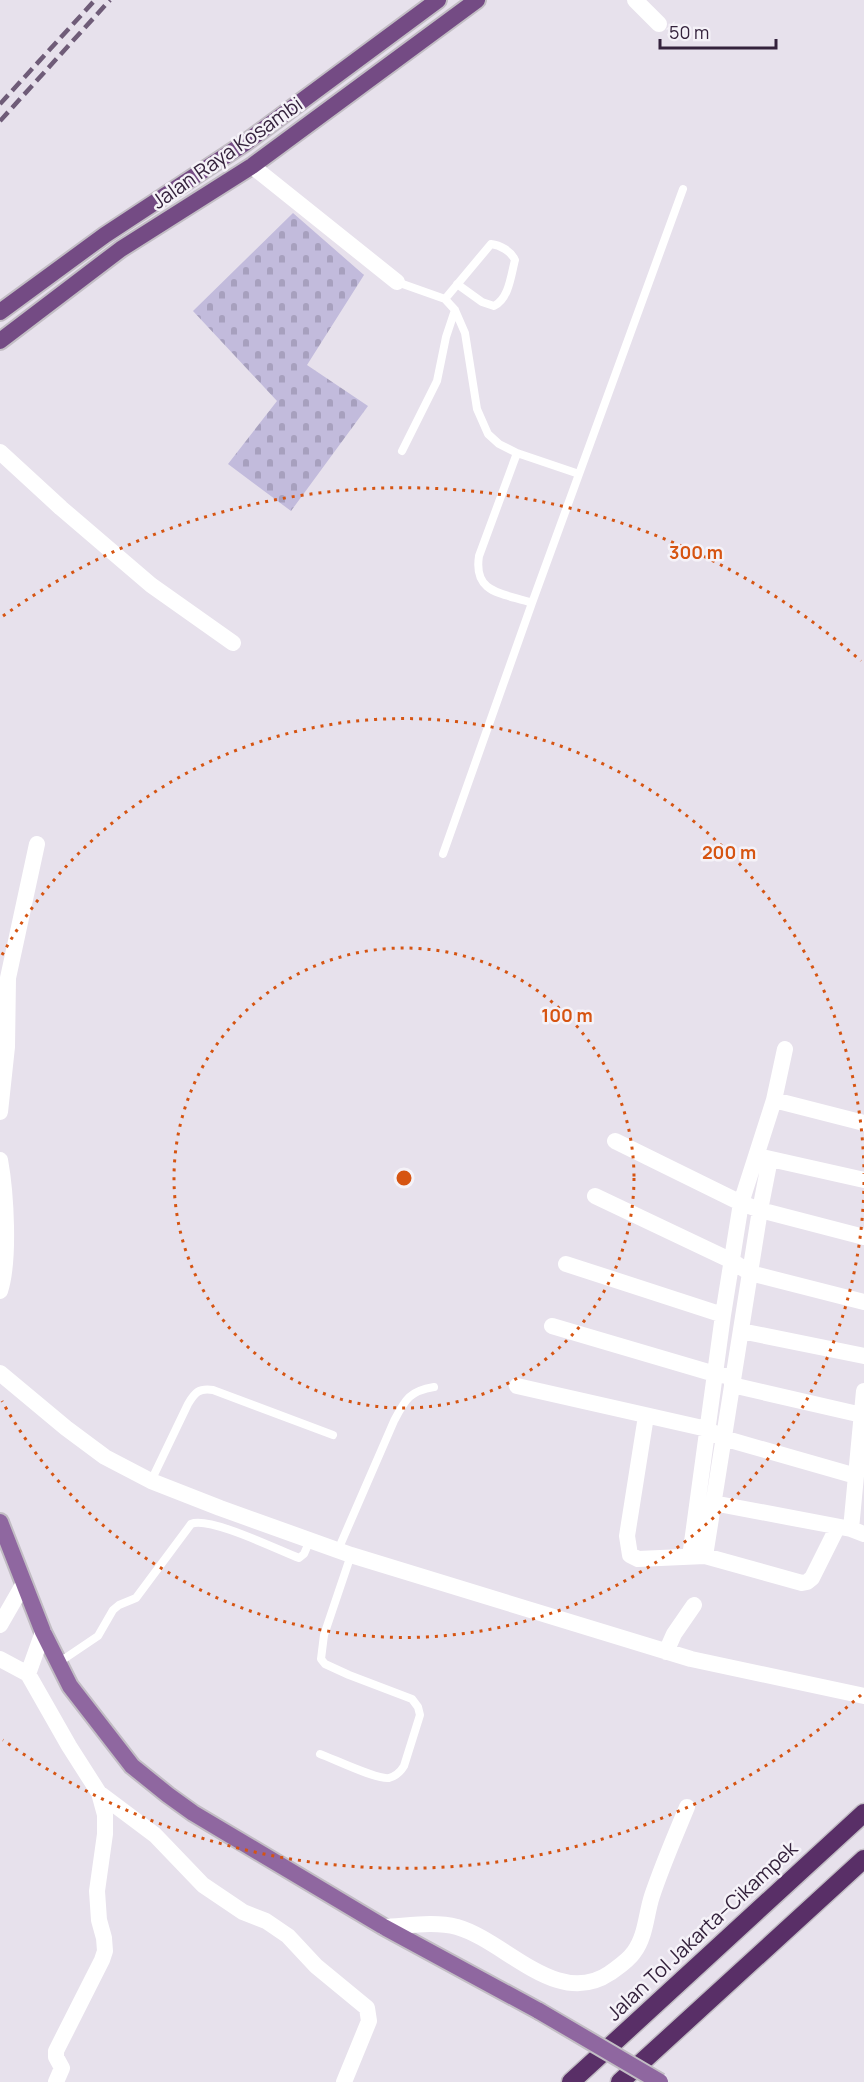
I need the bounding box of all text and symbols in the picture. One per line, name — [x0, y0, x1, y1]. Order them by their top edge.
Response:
scale bar — [660, 12, 776, 50]
text: 50 m — [669, 20, 709, 44]
street label: Jalan Raya Kosambi — [146, 90, 307, 215]
text: 300 m — [669, 540, 723, 564]
text: 200 m — [702, 840, 756, 864]
text: 100 m — [541, 1003, 593, 1027]
centre of rings — [394, 1168, 414, 1188]
street label: Jalan Tol Jakarta–Cikampek — [600, 1834, 804, 2026]

